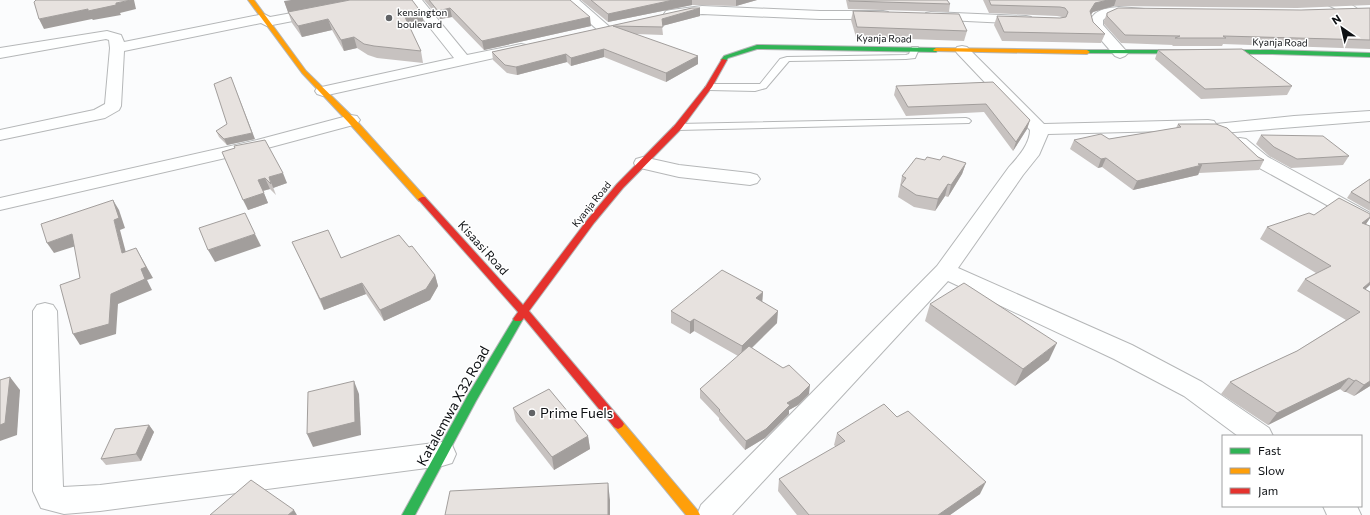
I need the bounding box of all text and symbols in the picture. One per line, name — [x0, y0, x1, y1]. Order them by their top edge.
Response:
place label: kensington boulevard — [397, 6, 447, 30]
north arrow — [1322, 8, 1362, 48]
text: N — [1329, 12, 1343, 27]
marker: kensington boulevard — [384, 13, 394, 23]
street label: Kyanja Road — [856, 32, 912, 44]
street label: Kyanja Road — [1252, 36, 1308, 48]
street label: Kyanja Road — [569, 179, 613, 229]
street label: Kisaasi Road — [456, 217, 512, 277]
street label: Katalemwa X32 Road — [413, 343, 493, 469]
place label: Prime Fuels — [540, 404, 613, 421]
marker: Prime Fuels — [527, 408, 537, 418]
legend — [1222, 435, 1362, 507]
text: Fast — [1258, 443, 1281, 457]
text: Slow — [1258, 463, 1285, 477]
text: Jam — [1258, 483, 1278, 498]

